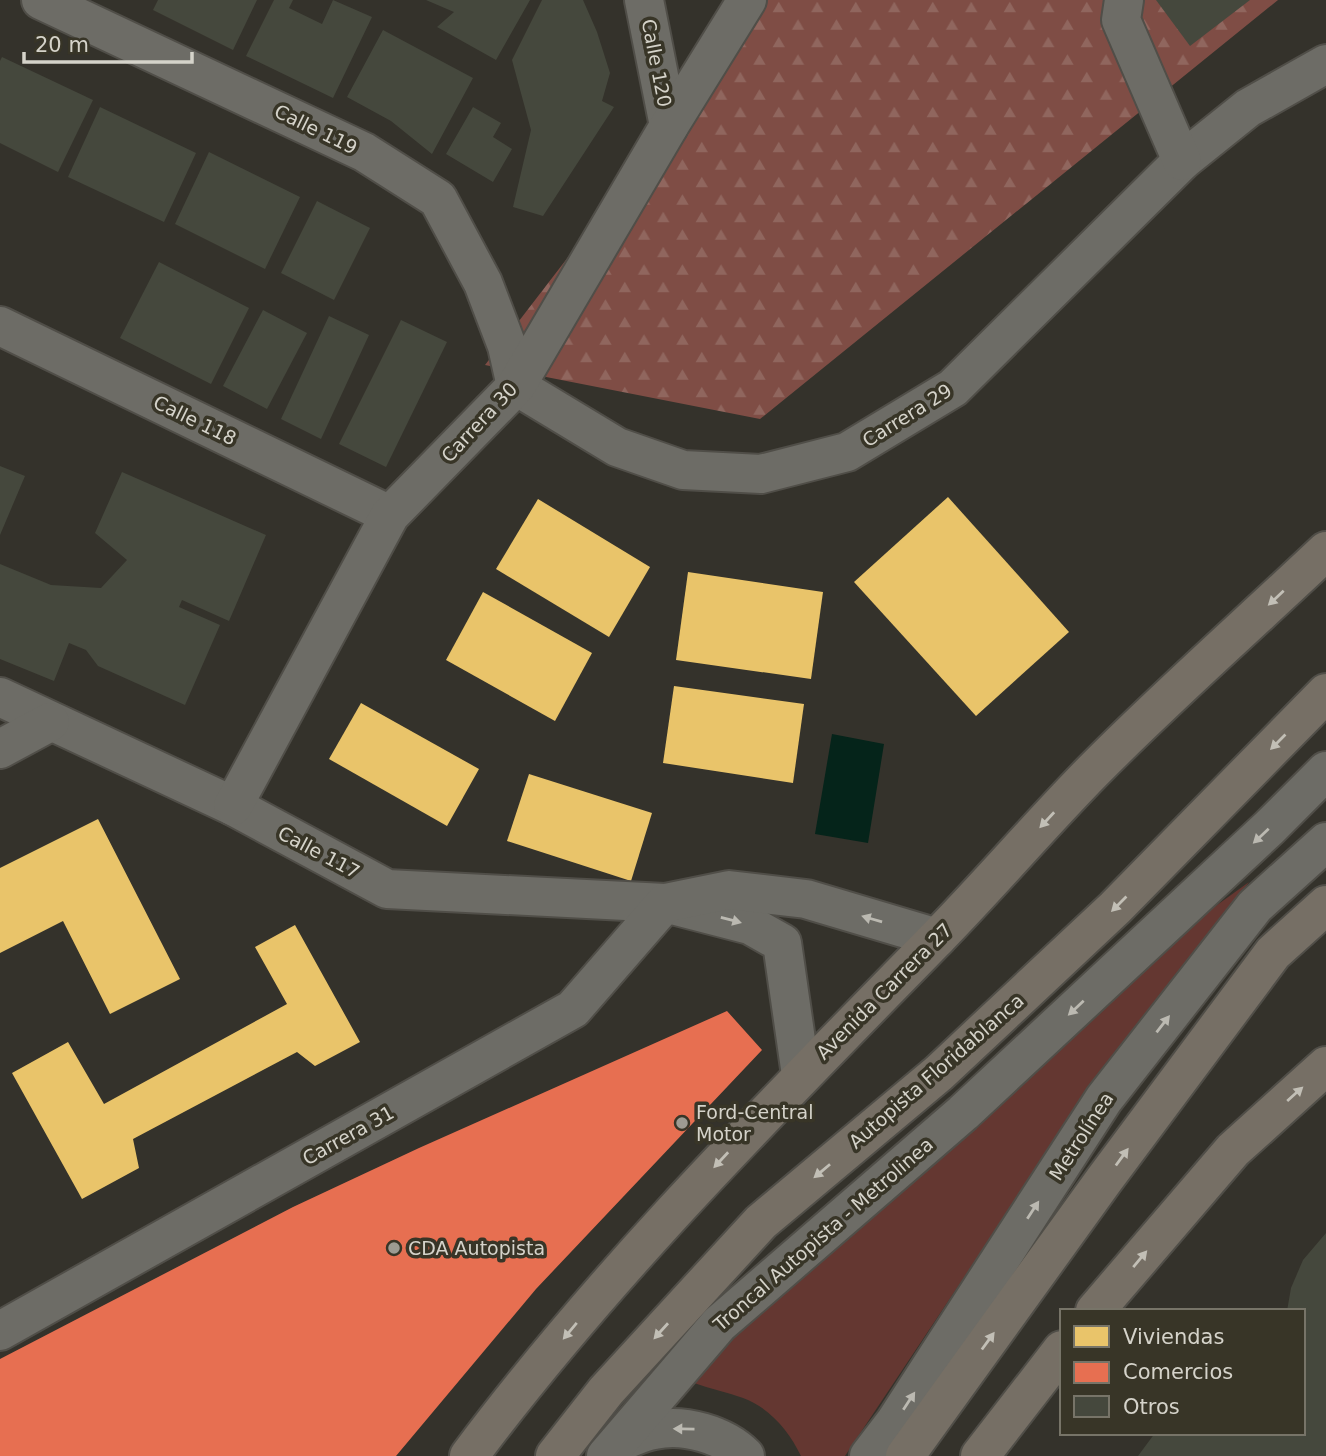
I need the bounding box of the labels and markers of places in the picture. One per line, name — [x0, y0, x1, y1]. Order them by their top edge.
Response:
place label: Ford-Central Motor — [696, 1101, 813, 1145]
marker: Ford-Central Motor — [674, 1115, 690, 1131]
place label: CDA Autopista — [408, 1237, 545, 1259]
marker: CDA Autopista — [386, 1240, 402, 1256]

